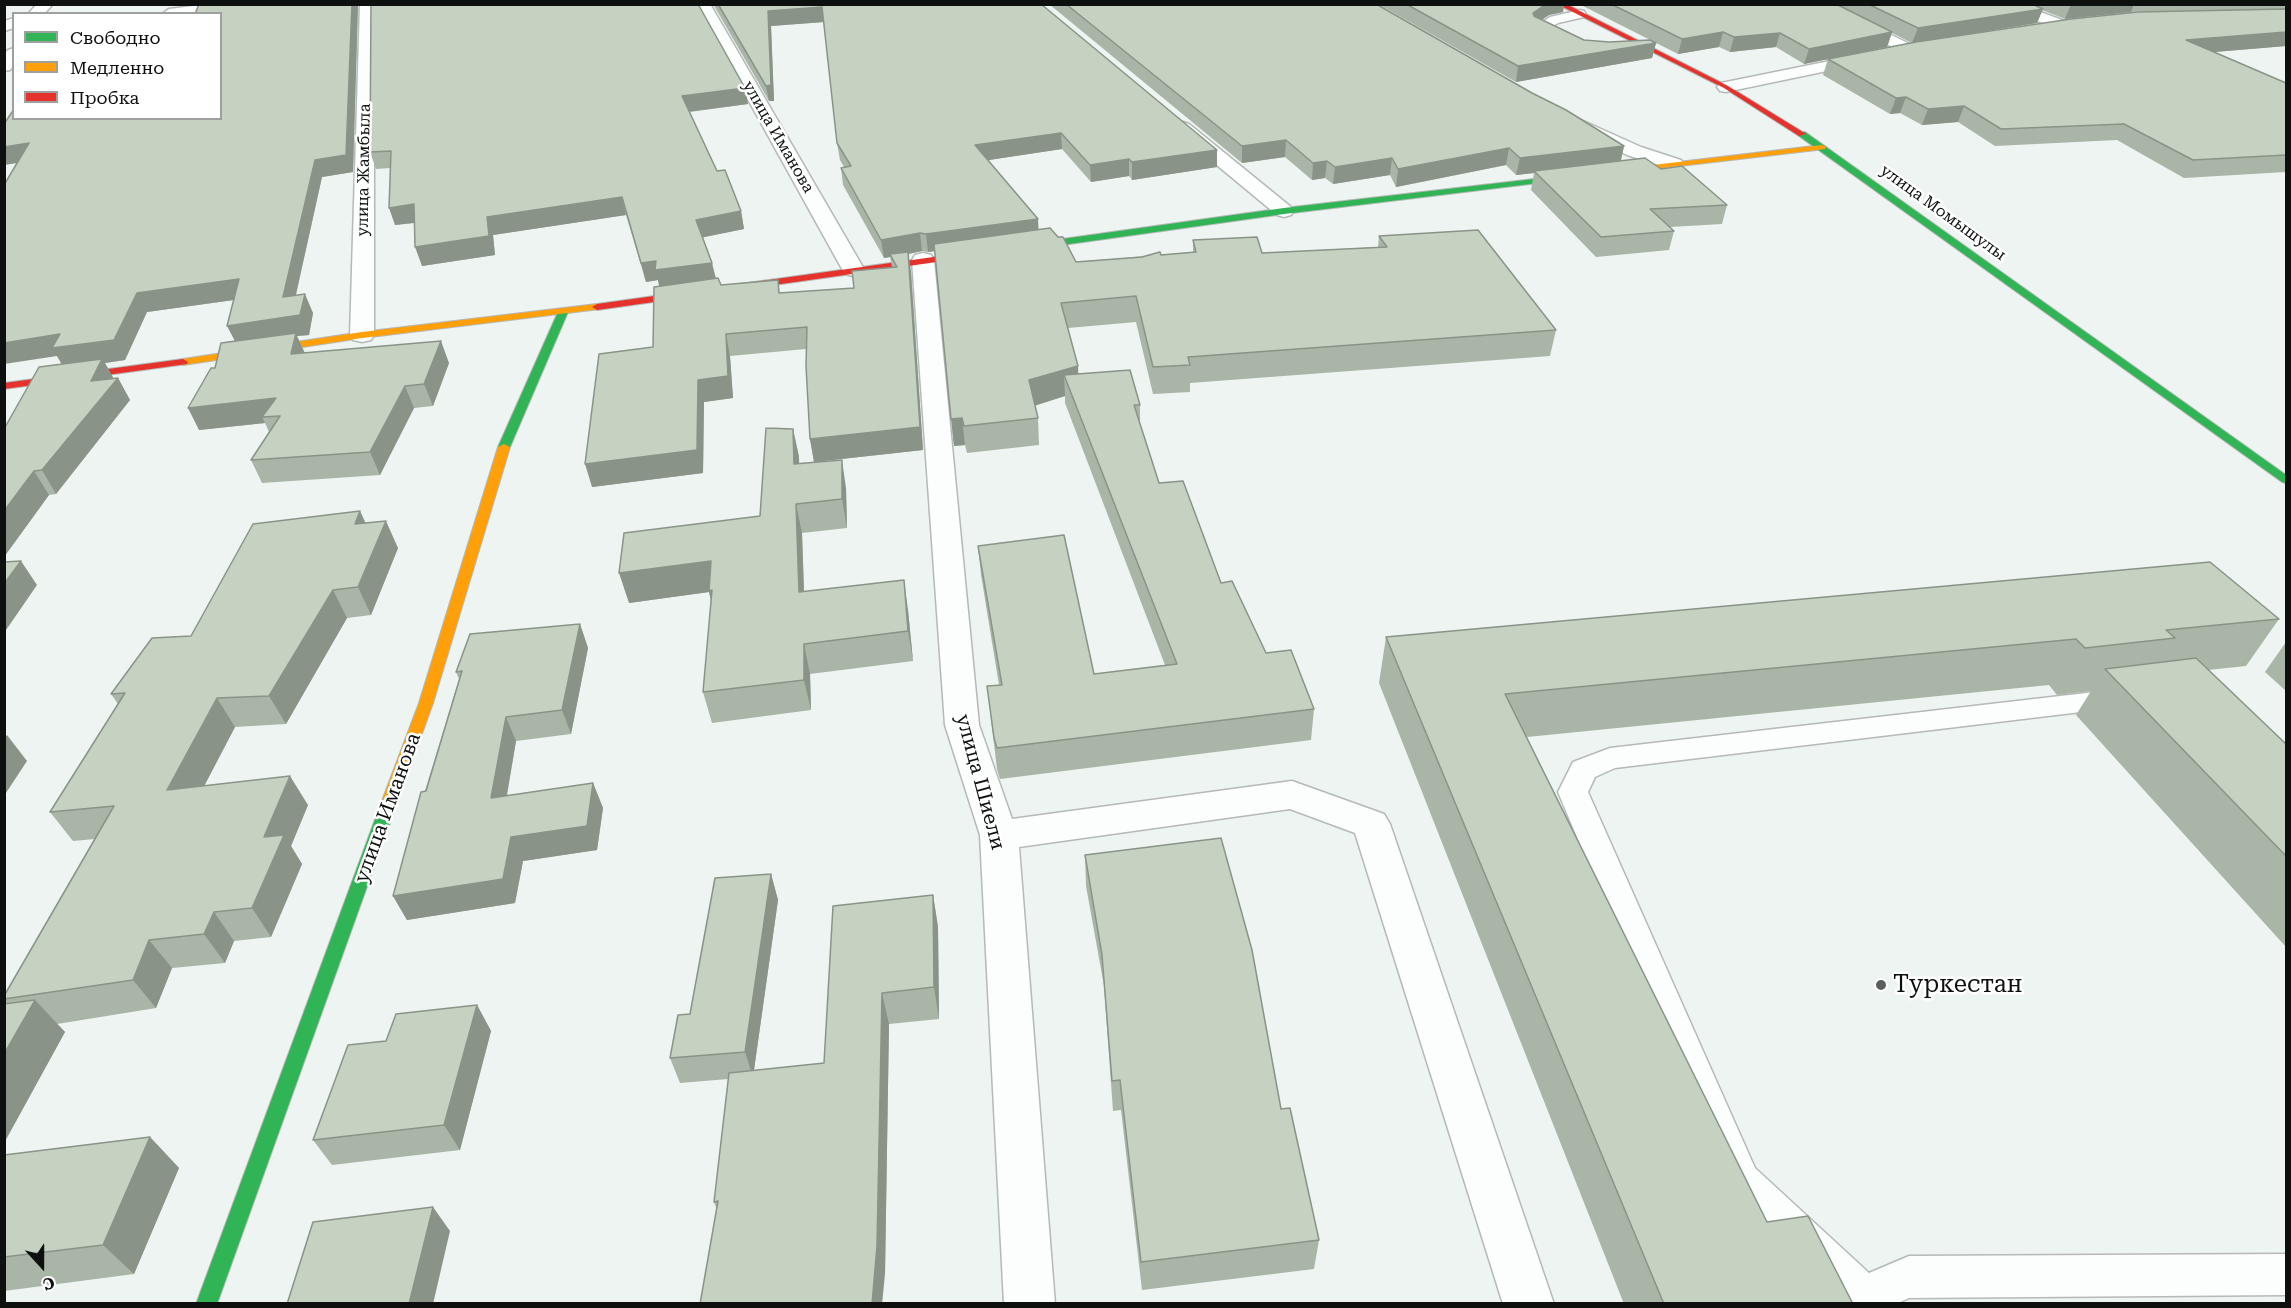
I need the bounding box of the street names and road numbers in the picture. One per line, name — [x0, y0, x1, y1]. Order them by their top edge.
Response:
street label: улица Иманова — [738, 78, 818, 196]
street label: улица Жамбыла — [353, 103, 375, 237]
street label: улица Момышулы — [1876, 161, 2010, 265]
street label: улица Шиели — [950, 712, 1010, 852]
street label: улица Иманова — [350, 730, 426, 886]

